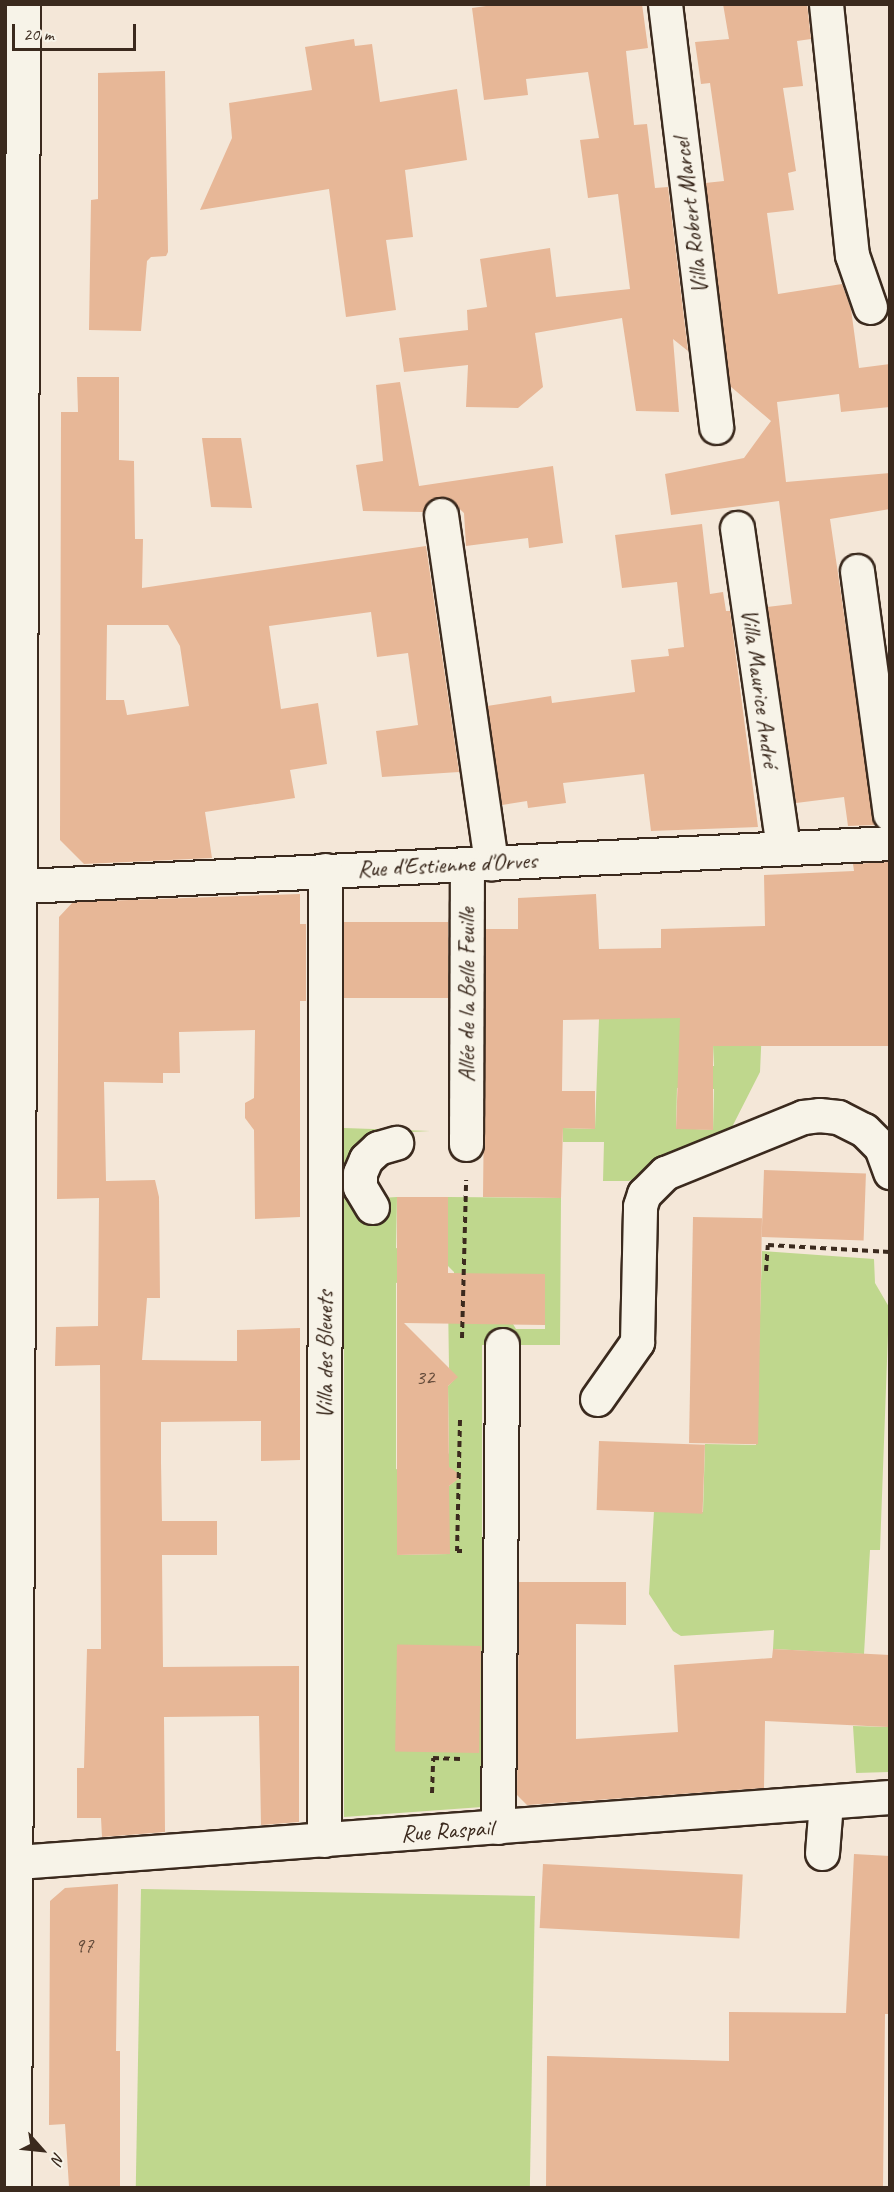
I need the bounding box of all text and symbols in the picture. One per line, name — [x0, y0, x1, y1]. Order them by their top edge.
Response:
scale bar — [15, 12, 140, 50]
text: 20 m — [23, 23, 54, 45]
street label: Villa Robert Marcel — [667, 136, 715, 296]
street label: Villa Maurice André — [735, 607, 785, 769]
street label: Rue d'Estienne d'Orves — [356, 846, 538, 884]
street label: Allée de la Belle Feuille — [453, 908, 481, 1082]
street label: Villa des Bleuets — [311, 1291, 339, 1419]
house number: 32 — [416, 1364, 434, 1390]
street label: Rue Raspail — [400, 1813, 494, 1849]
house number: 97 — [75, 1932, 93, 1958]
north arrow — [12, 2120, 72, 2180]
text: N — [47, 2149, 69, 2167]

